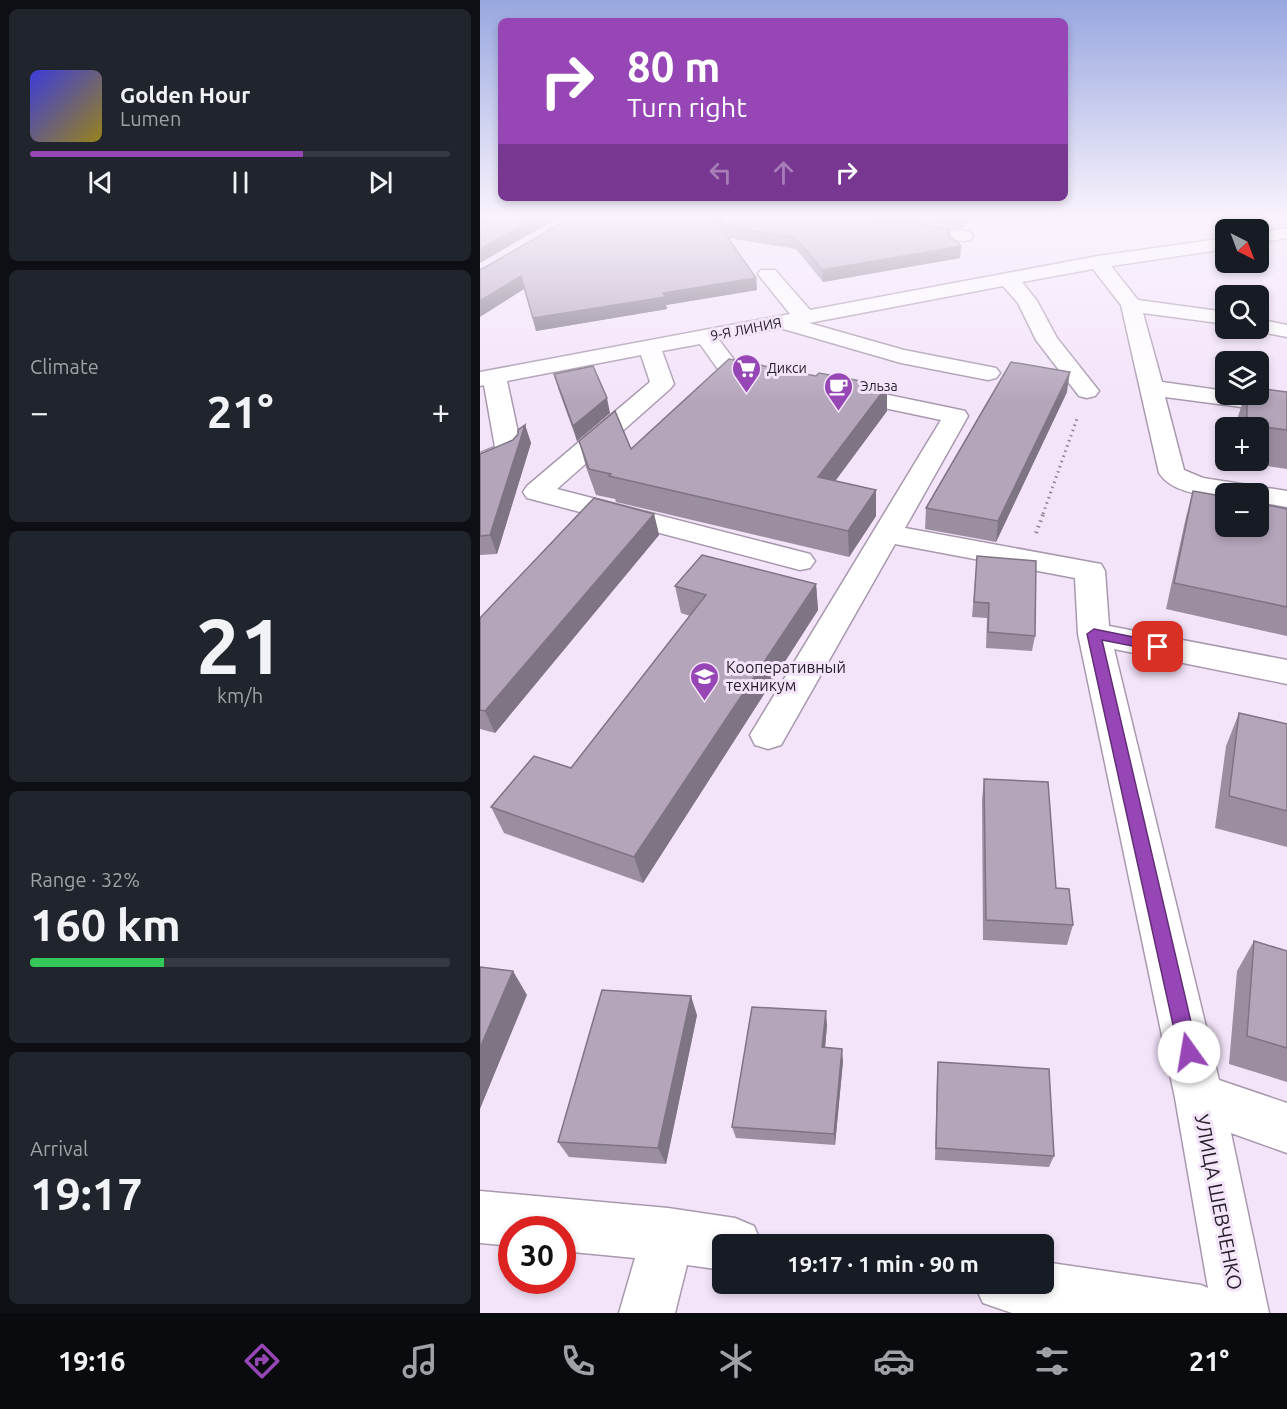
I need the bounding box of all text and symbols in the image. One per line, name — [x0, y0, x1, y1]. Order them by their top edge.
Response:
icon: right — [528, 42, 606, 120]
text: 80 m — [627, 43, 721, 90]
text: Golden Hour — [120, 82, 250, 107]
text: Turn right — [627, 92, 747, 122]
text: Lumen — [120, 107, 181, 130]
icon: left — [704, 156, 737, 189]
icon: ahead — [767, 156, 800, 189]
icon: right — [830, 156, 863, 189]
icon: previous — [84, 166, 117, 199]
icon: pause — [224, 166, 257, 199]
icon: next — [364, 166, 397, 199]
north arrow — [1215, 219, 1269, 273]
map controls — [1215, 219, 1269, 537]
button: search — [1215, 285, 1269, 339]
street label: 9-Я ЛИНИЯ — [709, 314, 783, 344]
button: layers — [1215, 351, 1269, 405]
supermarket icon: Дикси — [730, 352, 762, 394]
text: Climate — [30, 355, 99, 378]
place label: Дикси — [767, 360, 807, 376]
cafe icon: Эльза — [823, 370, 855, 412]
place label: Эльза — [860, 378, 898, 394]
text: 21° — [207, 386, 273, 437]
text: − — [30, 393, 49, 430]
text: + — [431, 393, 450, 430]
button: + — [1215, 417, 1269, 471]
button: − — [1215, 483, 1269, 537]
text: 21 — [196, 601, 284, 689]
pin — [1132, 621, 1183, 672]
icon: arrive — [1141, 630, 1174, 663]
place label: Кооперативный техникум — [726, 658, 846, 694]
school or university icon: Кооперативный техникум — [689, 660, 721, 702]
text: km/h — [217, 684, 263, 707]
text: Range · 32% — [30, 868, 140, 891]
text: 160 km — [30, 899, 181, 950]
position arrow — [1157, 1020, 1221, 1084]
street label: УЛИЦА ШЕВЧЕНКО — [1191, 1112, 1247, 1292]
text: Arrival — [30, 1137, 88, 1160]
text: 19:17 — [30, 1168, 143, 1219]
speed limit sign: 30 — [498, 1216, 576, 1294]
text: 19:17 · 1 min · 90 m — [787, 1251, 979, 1276]
icon: directions — [241, 1340, 283, 1382]
icon: music — [399, 1340, 441, 1382]
icon: phone — [557, 1340, 599, 1382]
icon: climate — [715, 1340, 757, 1382]
icon: car — [873, 1340, 915, 1382]
icon: filters — [1031, 1340, 1073, 1382]
text: 19:16 — [58, 1346, 126, 1376]
text: 21° — [1189, 1346, 1229, 1376]

